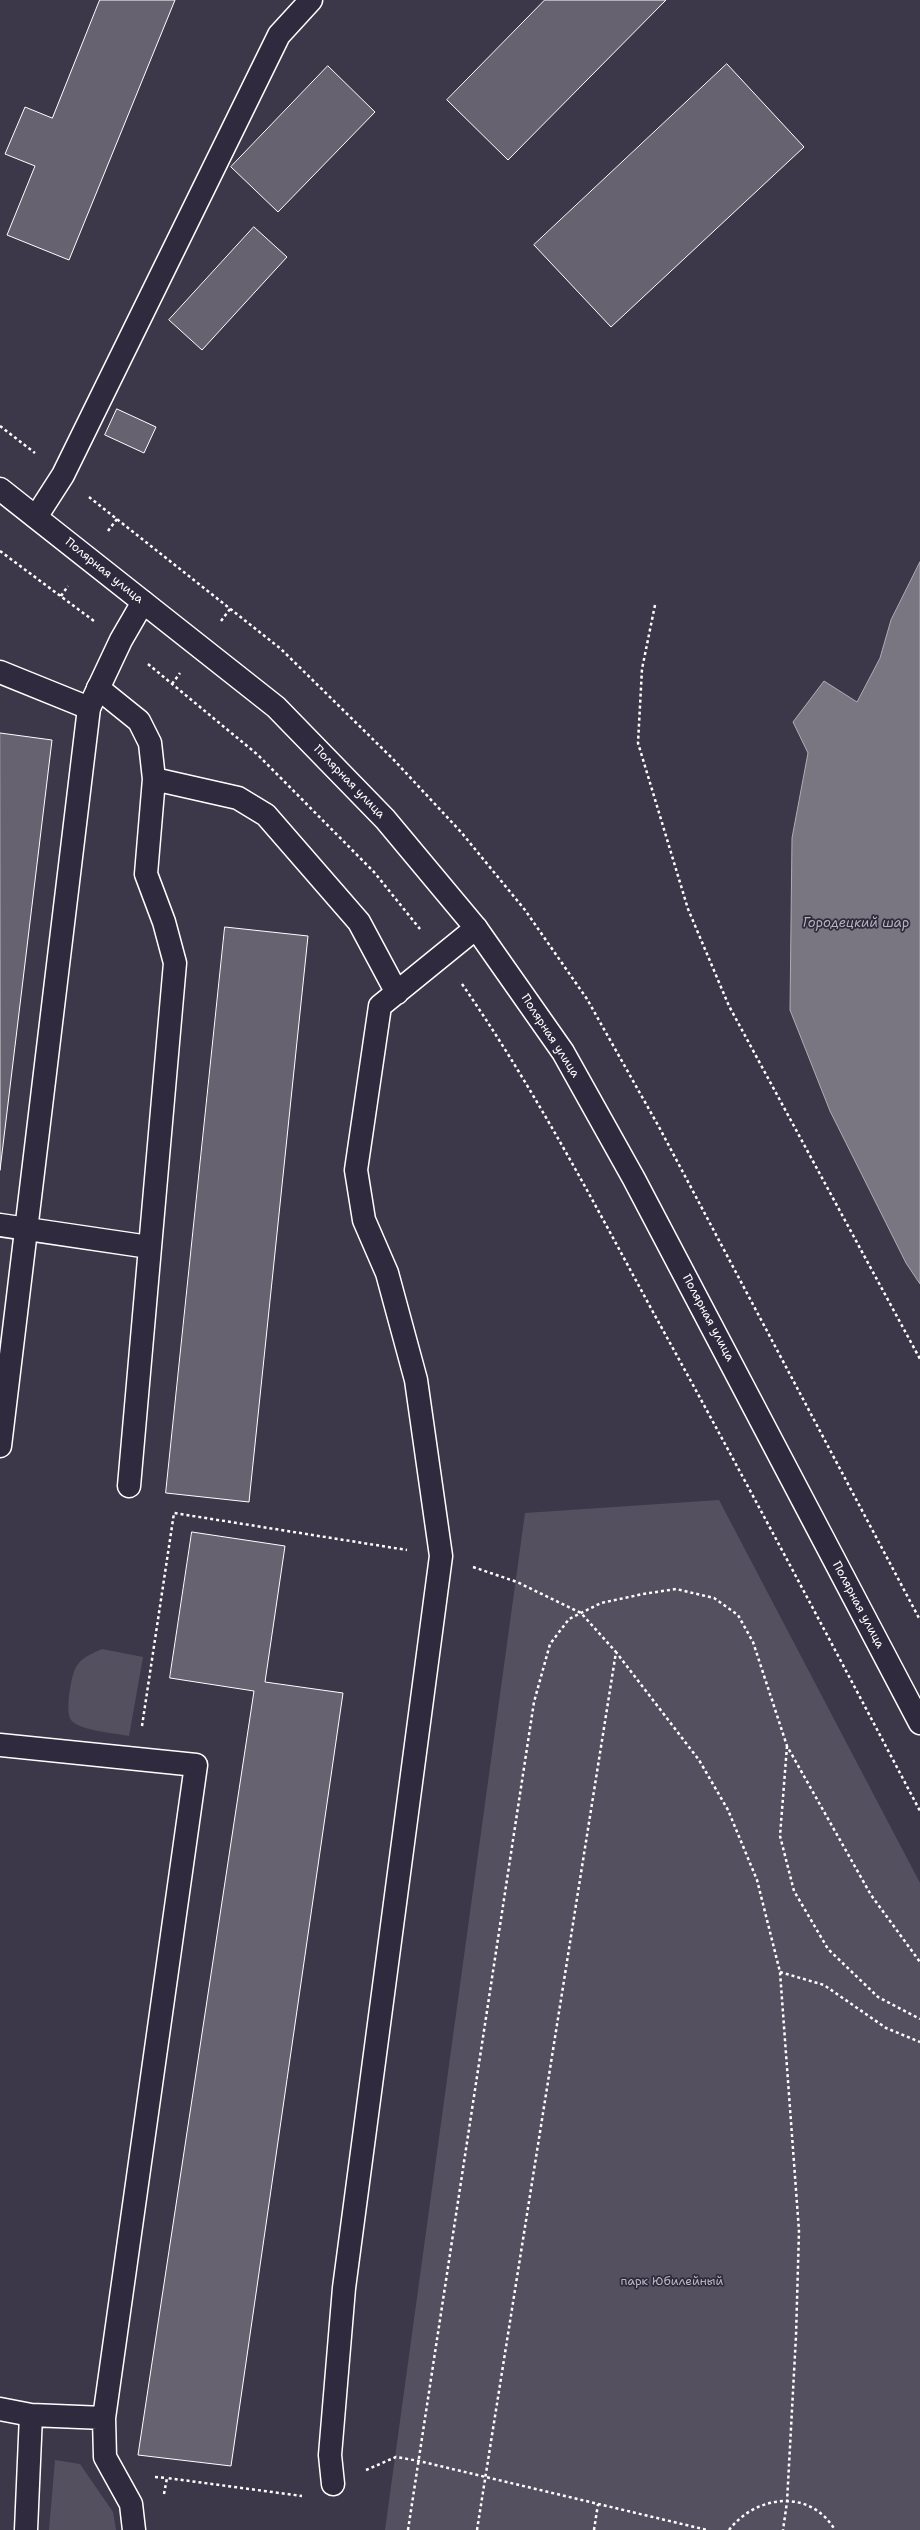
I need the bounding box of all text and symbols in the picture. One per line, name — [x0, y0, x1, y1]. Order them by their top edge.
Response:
street label: Полярная улица — [62, 535, 146, 607]
street label: Полярная улица — [310, 742, 388, 822]
water label: Городецкий шар — [803, 916, 909, 932]
street label: Полярная улица — [518, 992, 582, 1080]
street label: Полярная улица — [679, 1272, 737, 1364]
street label: Полярная улица — [829, 1559, 887, 1651]
park label: парк Юбилейный — [621, 2275, 723, 2289]

